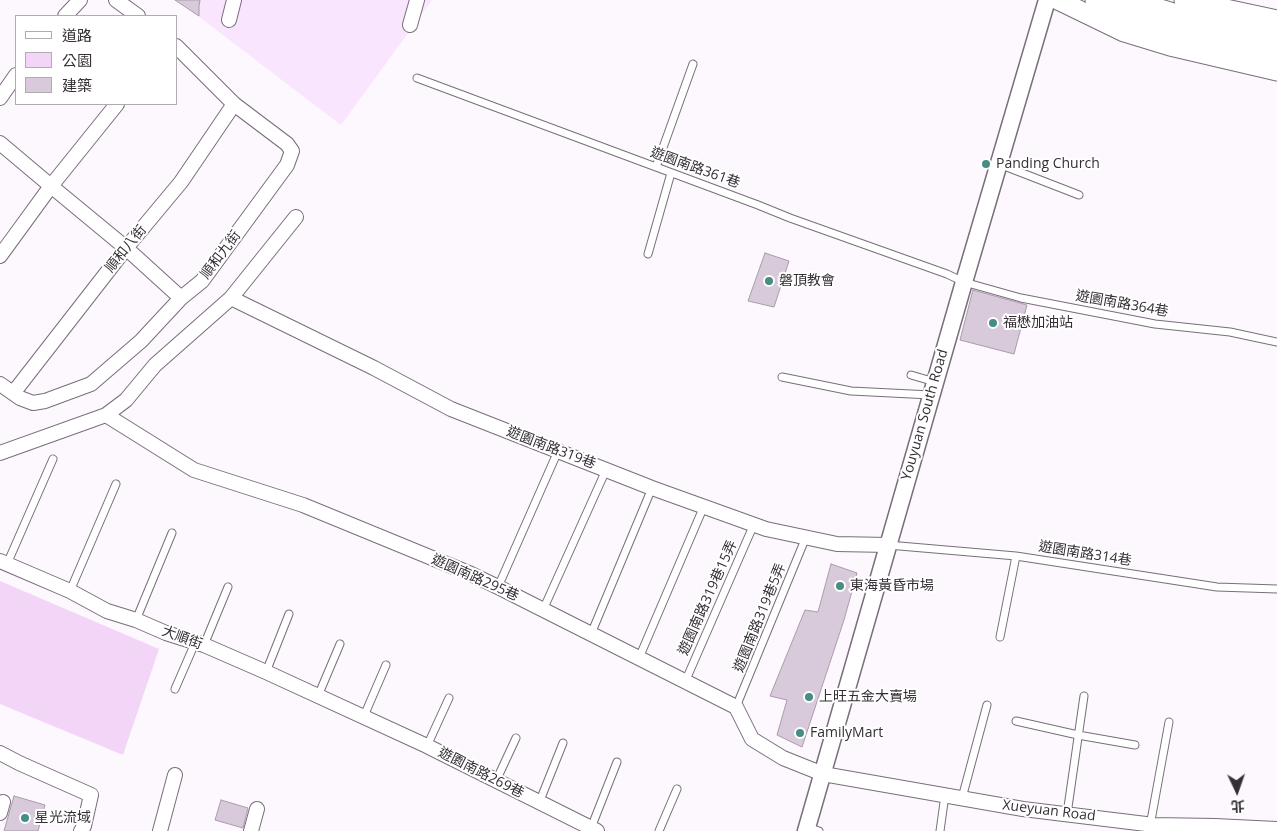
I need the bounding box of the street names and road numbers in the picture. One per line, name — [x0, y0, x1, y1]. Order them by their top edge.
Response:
street label: 遊園南路361巷 — [648, 144, 742, 192]
street label: 順和八街 — [102, 222, 150, 276]
street label: 順和九街 — [197, 228, 245, 282]
street label: 遊園南路364巷 — [1074, 288, 1170, 320]
street label: Youyuan South Road — [898, 347, 952, 483]
street label: 遊園南路319巷 — [504, 423, 598, 473]
street label: 遊園南路319巷15弄 — [675, 538, 741, 658]
street label: 遊園南路314巷 — [1037, 538, 1133, 570]
street label: 遊園南路295巷 — [429, 551, 521, 605]
street label: 遊園南路319巷5弄 — [730, 561, 790, 675]
street label: 大順街 — [159, 623, 205, 653]
street label: 遊園南路269巷 — [435, 744, 527, 802]
street label: Xueyuan Road — [1002, 797, 1096, 825]

